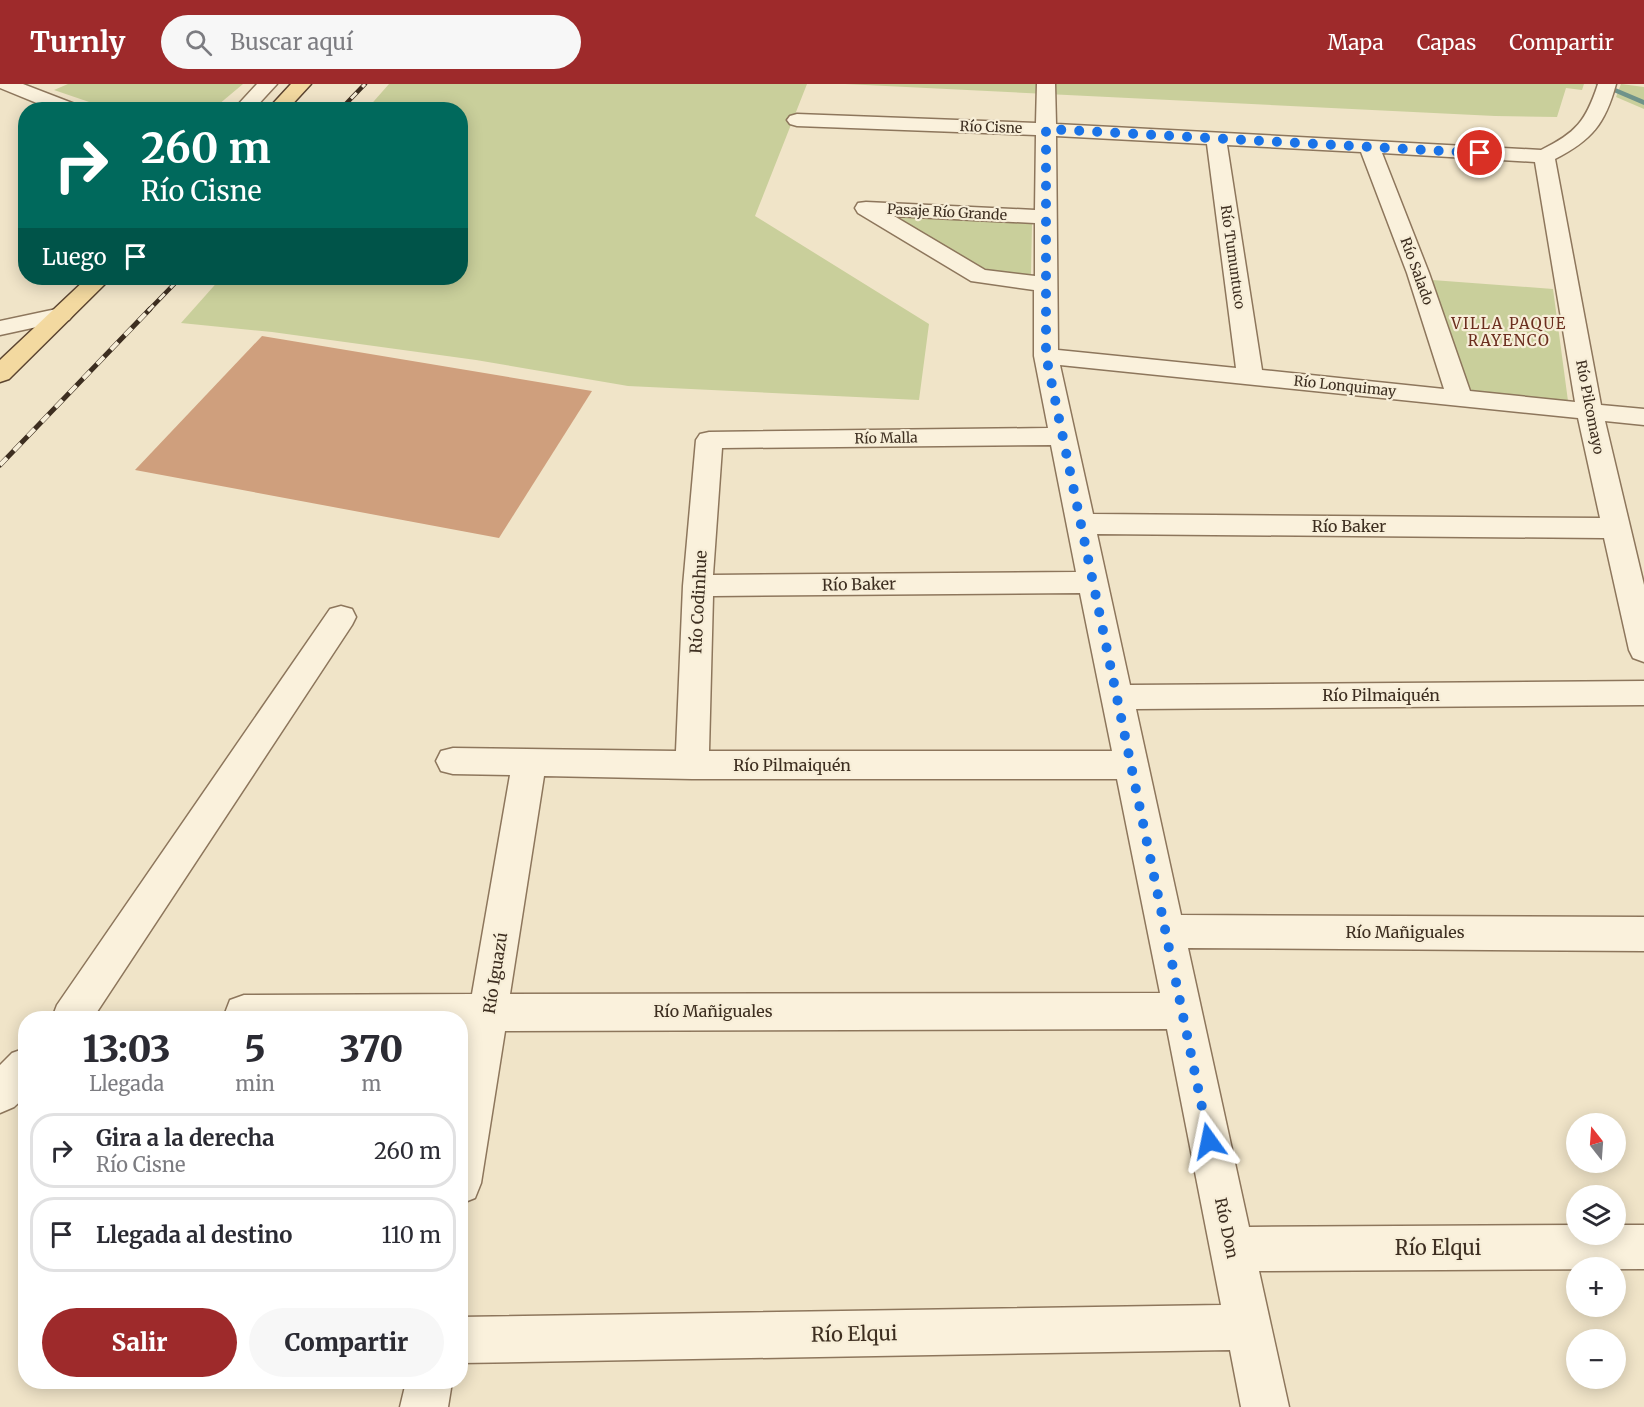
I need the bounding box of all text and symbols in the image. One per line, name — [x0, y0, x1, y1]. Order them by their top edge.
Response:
search box — [161, 15, 581, 69]
text: Turnly — [30, 24, 125, 60]
icon: search — [182, 26, 215, 59]
text: Buscar aquí — [230, 28, 353, 56]
text: Mapa — [1327, 29, 1384, 56]
text: Capas — [1417, 29, 1476, 56]
text: Compartir — [1509, 29, 1614, 56]
street label: Río Cisne — [959, 117, 1023, 137]
text: 260 m — [141, 122, 271, 174]
icon: right — [42, 126, 120, 204]
pin — [1454, 127, 1505, 178]
icon: arrive — [1463, 136, 1496, 169]
text: Río Cisne — [141, 174, 262, 208]
street label: Pasaje Río Grande — [887, 200, 1007, 224]
street label: Río Tumuntuco — [1217, 204, 1249, 310]
street label: Río Salado — [1396, 235, 1438, 307]
icon: arrive — [119, 240, 152, 273]
text: Luego — [42, 243, 107, 271]
district label: VILLA PAQUE RAYENCO — [1450, 314, 1567, 350]
street label: Río Pilcomayo — [1572, 358, 1608, 456]
street label: Río Lonquimay — [1293, 372, 1398, 400]
street label: Río Malla — [854, 428, 918, 448]
street label: Río Baker — [1312, 516, 1386, 536]
street label: Río Codinhue — [685, 550, 711, 654]
street label: Río Baker — [822, 573, 896, 595]
street label: Río Pilmaiquén — [1322, 685, 1440, 705]
street label: Río Pilmaiquén — [733, 755, 851, 775]
street label: Río Mañiguales — [1345, 922, 1465, 942]
street label: Río Iguazú — [479, 931, 511, 1015]
street label: Río Mañiguales — [653, 1001, 773, 1021]
text: 13:03 — [83, 1027, 171, 1072]
text: 5 — [245, 1027, 266, 1072]
text: 370 — [339, 1027, 403, 1072]
text: Llegada — [89, 1071, 164, 1096]
text: min — [235, 1071, 275, 1096]
text: m — [361, 1071, 381, 1096]
position arrow — [1177, 1109, 1241, 1173]
north arrow — [1566, 1113, 1626, 1173]
map controls — [1566, 1113, 1626, 1389]
text: Gira a la derecha — [96, 1124, 274, 1152]
icon: right — [45, 1134, 78, 1167]
text: 260 m — [374, 1137, 441, 1165]
text: Río Cisne — [96, 1152, 185, 1177]
button: layers — [1566, 1185, 1626, 1245]
street label: Río Don — [1211, 1196, 1243, 1261]
icon: arrive — [45, 1218, 78, 1251]
text: Llegada al destino — [96, 1221, 292, 1249]
text: 110 m — [382, 1221, 441, 1249]
street label: Río Elqui — [1395, 1235, 1481, 1260]
button: + — [1566, 1257, 1626, 1317]
button: Salir — [42, 1308, 237, 1377]
button: Compartir — [249, 1308, 444, 1377]
street label: Río Elqui — [811, 1320, 897, 1347]
button: − — [1566, 1329, 1626, 1389]

